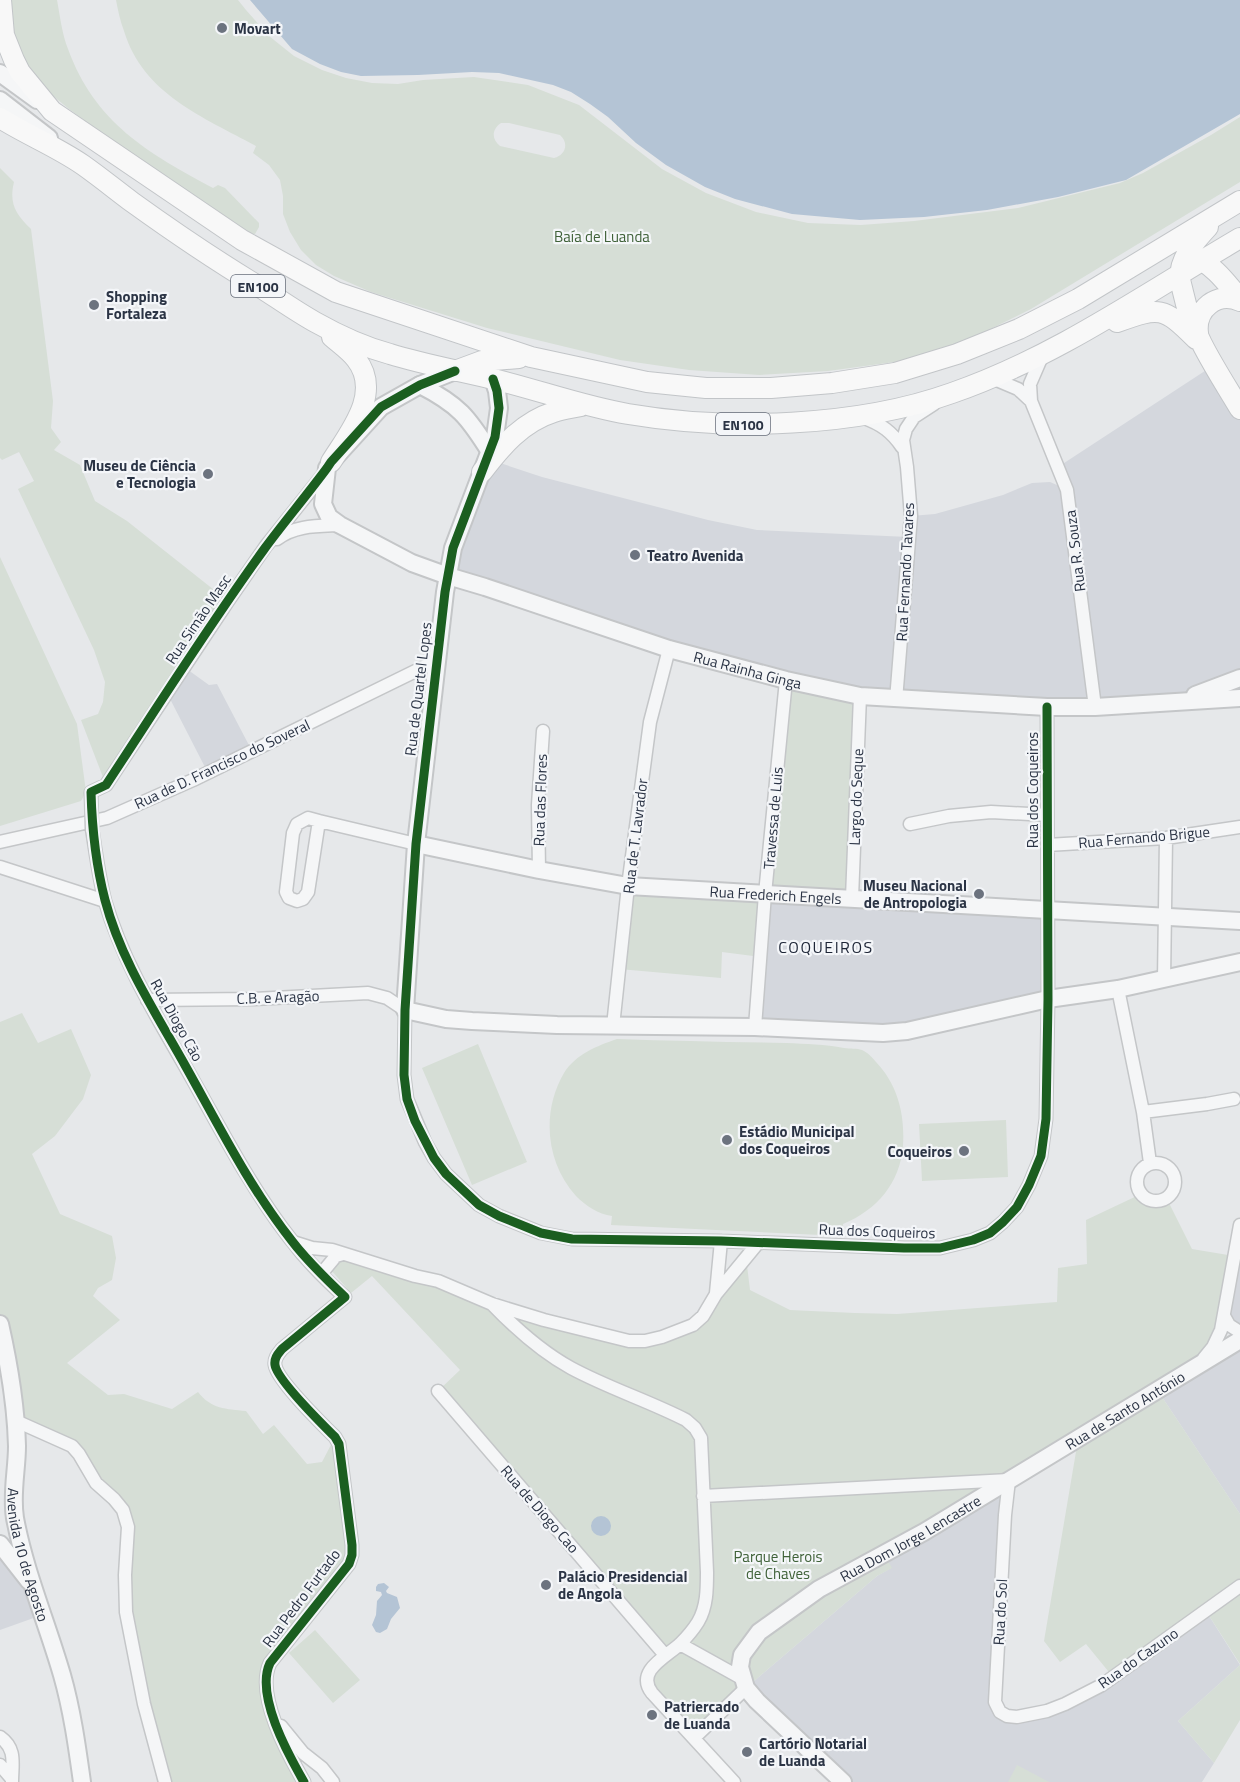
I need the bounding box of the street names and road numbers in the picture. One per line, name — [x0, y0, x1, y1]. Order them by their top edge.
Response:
road number: EN100 — [231, 275, 285, 297]
road number: EN100 — [716, 413, 770, 435]
street label: Rua Fernando Tavares — [890, 502, 920, 642]
street label: Rua R. Souza — [1059, 508, 1091, 593]
street label: Rua Simão Masc — [159, 569, 237, 669]
street label: Rua de Quartel Lopes — [398, 621, 438, 757]
street label: Rua Rainha Ginga — [691, 645, 804, 695]
street label: Rua de D. Francisco do Soveral — [130, 713, 314, 815]
street label: Rua dos Coqueiros — [1021, 732, 1044, 848]
street label: Largo do Seque — [843, 748, 869, 846]
street label: Rua das Flores — [527, 753, 553, 847]
street label: Travessa de Luis — [757, 766, 789, 870]
street label: Rua de T. Lavrador — [617, 777, 653, 895]
street label: Rua Fernando Brigue — [1077, 820, 1211, 854]
street label: Rua Frederich Engels — [709, 879, 842, 910]
street label: Rua Diogo Cão — [145, 974, 209, 1066]
street label: C.B. e Aragão — [236, 984, 320, 1010]
street label: Rua dos Coqueiros — [818, 1217, 936, 1245]
street label: Rua de Santo António — [1061, 1365, 1189, 1455]
street label: Rua de Diogo Cao — [495, 1460, 585, 1558]
street label: Avenida 10 de Agosto — [2, 1487, 55, 1625]
street label: Rua Dom Jorge Lencastre — [835, 1489, 985, 1587]
street label: Rua Pedro Furtado — [256, 1544, 346, 1652]
street label: Rua do Sol — [987, 1578, 1013, 1646]
street label: Rua do Cazuno — [1093, 1622, 1183, 1694]

